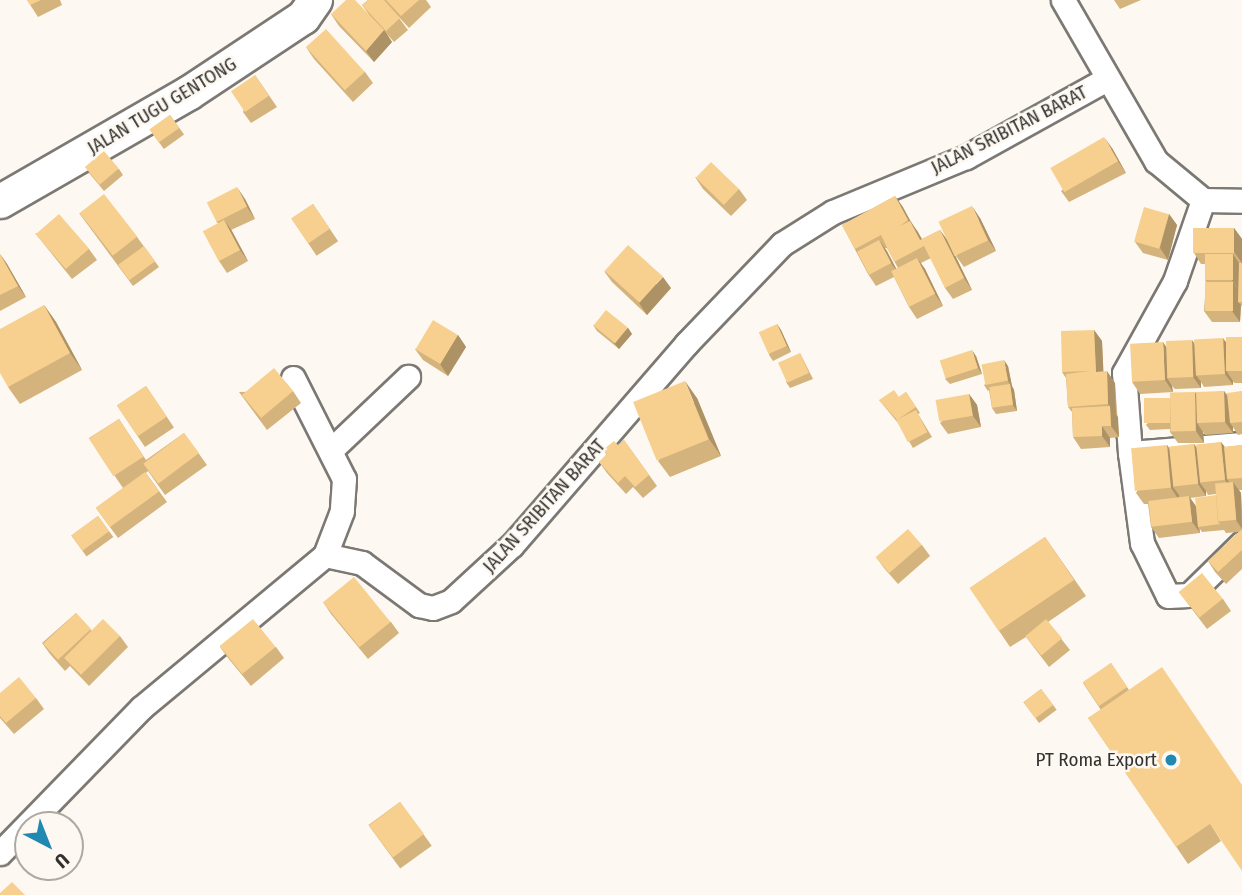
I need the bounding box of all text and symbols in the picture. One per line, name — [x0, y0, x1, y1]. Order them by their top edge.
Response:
street label: JALAN TUGU GENTONG — [83, 52, 241, 160]
street label: JALAN SRIBITAN BARAT — [927, 81, 1091, 179]
street label: JALAN SRIBITAN BARAT — [478, 434, 610, 578]
place label: PT Roma Export — [1036, 749, 1157, 771]
marker: PT Roma Export — [1163, 752, 1179, 768]
north arrow — [14, 811, 84, 881]
text: U — [50, 848, 74, 873]

